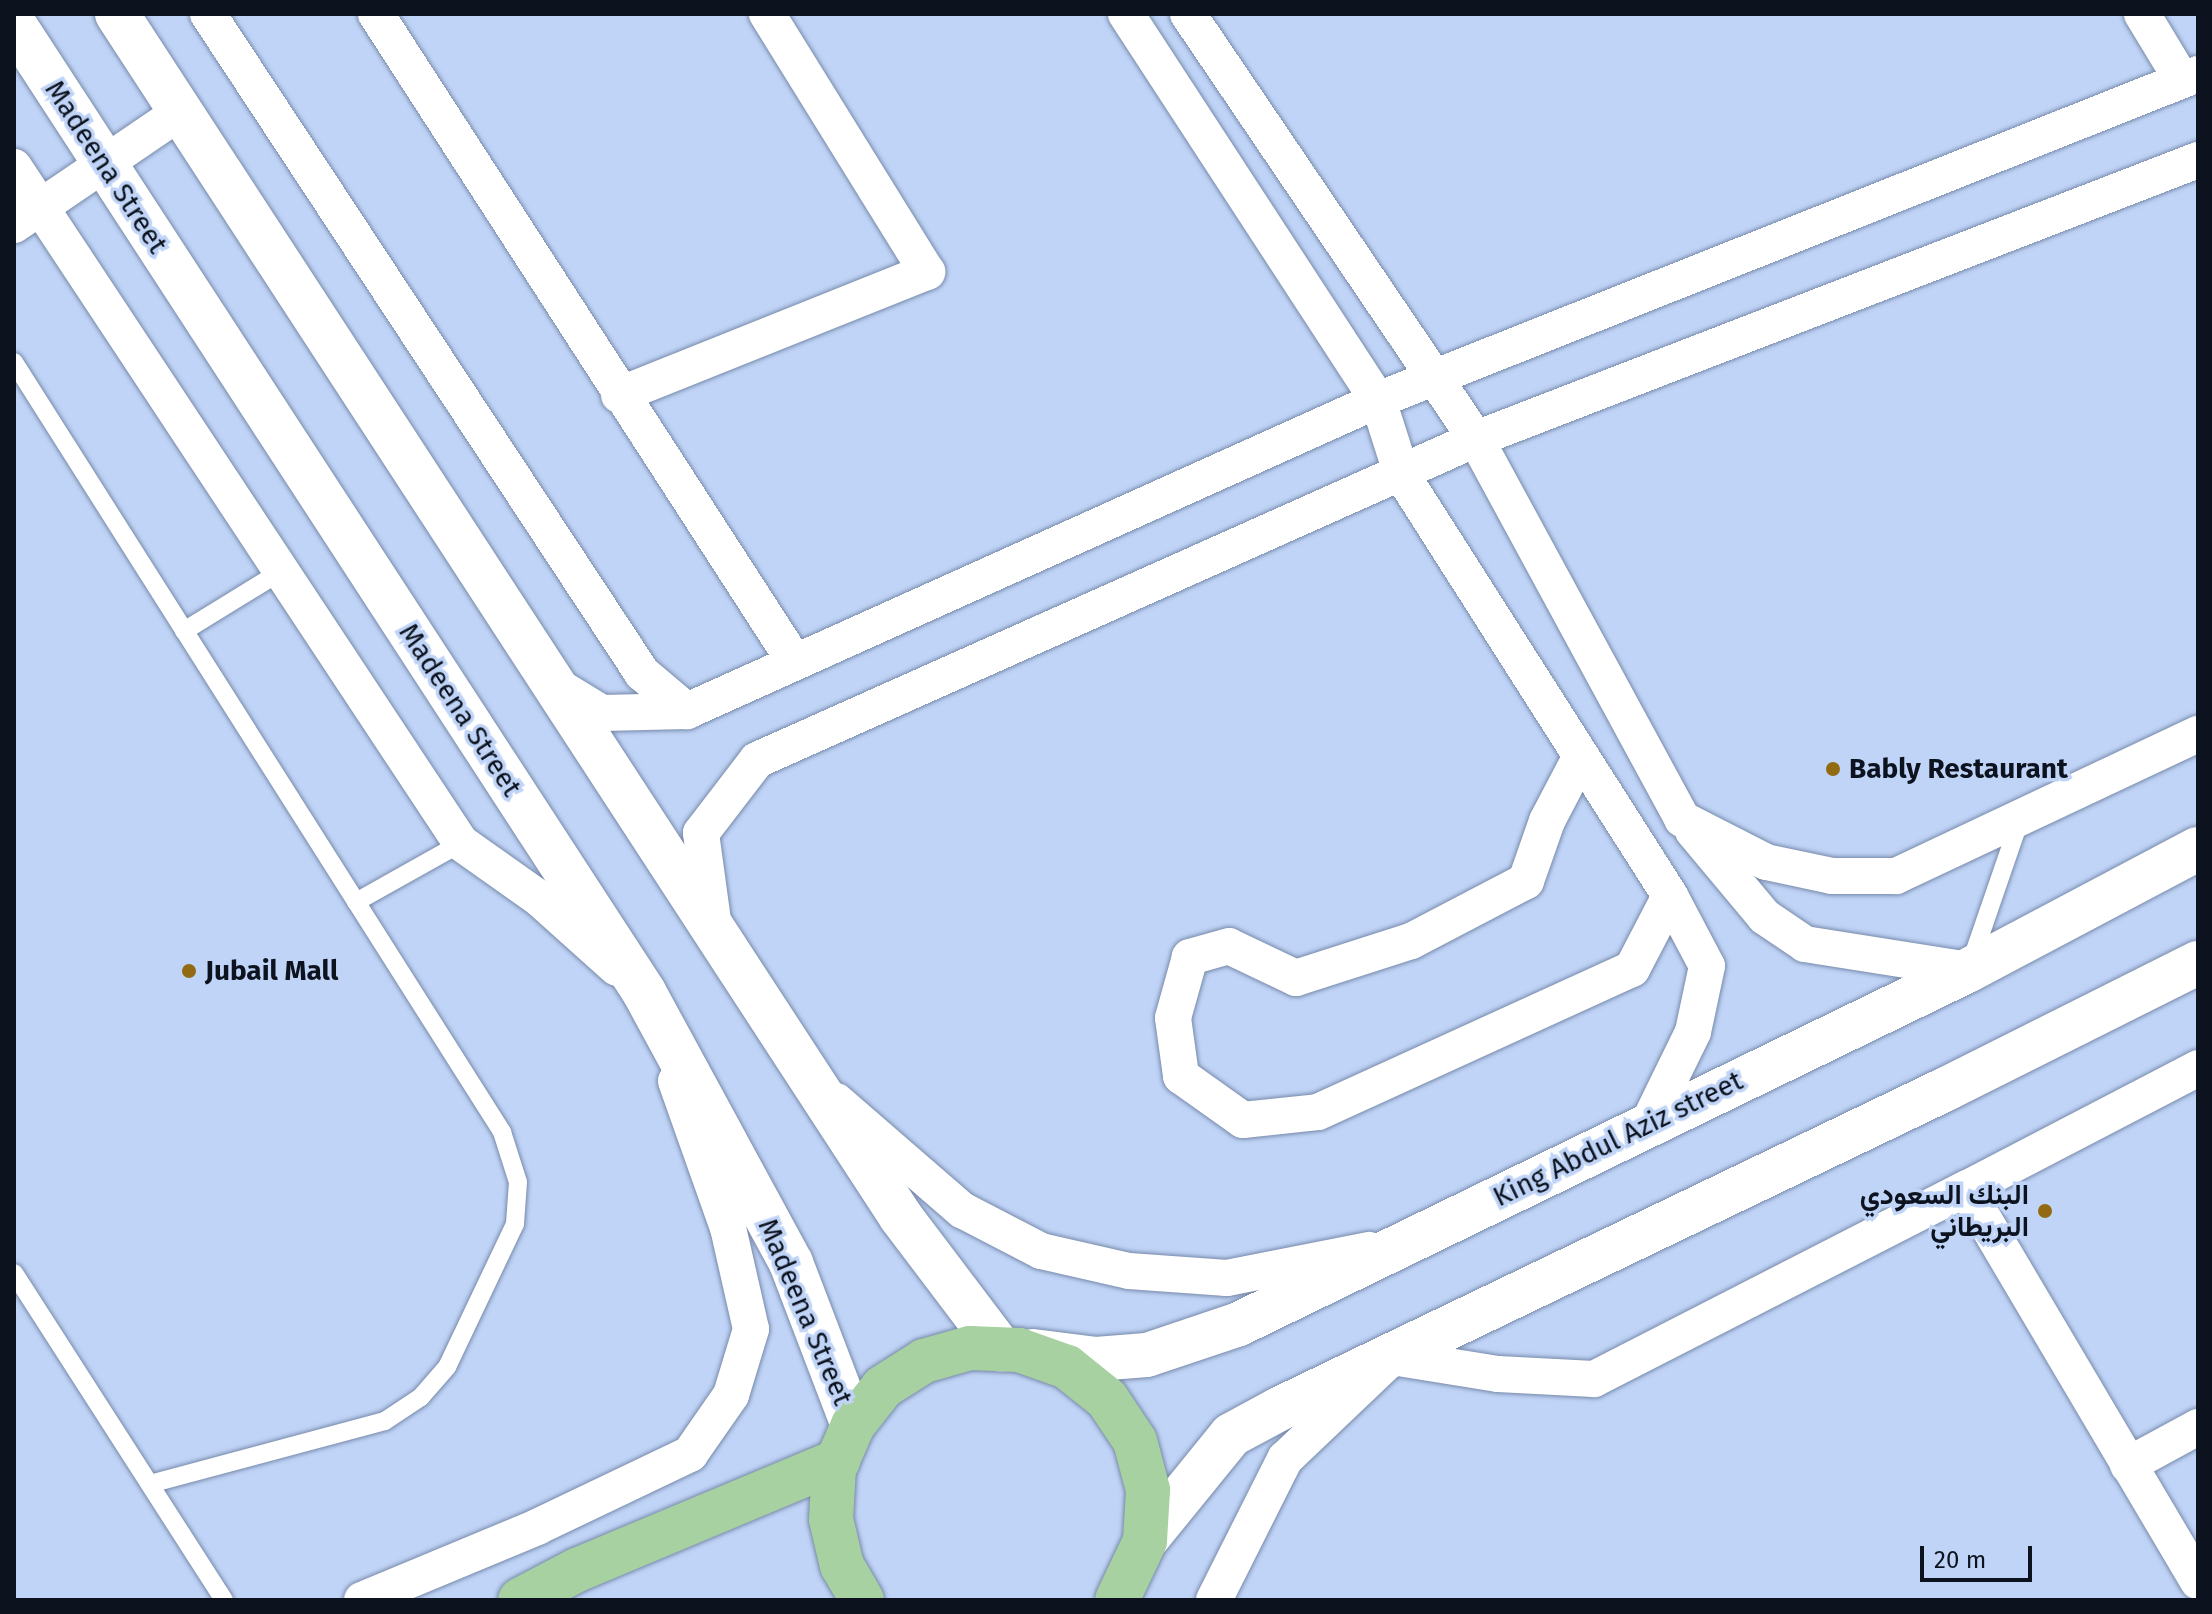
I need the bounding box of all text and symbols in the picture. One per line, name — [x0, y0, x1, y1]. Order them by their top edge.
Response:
street label: Madeena Street — [38, 74, 174, 260]
street label: Madeena Street — [392, 617, 528, 803]
place label: Bably Restaurant — [1849, 752, 2068, 786]
marker: Bably Restaurant — [1824, 760, 1842, 778]
place label: Jubail Mall — [205, 954, 338, 988]
marker: Jubail Mall — [180, 962, 198, 980]
street label: King Abdul Aziz street — [1488, 1064, 1748, 1214]
place label: البنك السعودي البريطاني — [1860, 1178, 2029, 1244]
marker: البنك السعودي البريطاني — [2036, 1202, 2054, 1220]
street label: Madeena Street — [751, 1214, 859, 1410]
scale bar — [1924, 1530, 2036, 1580]
text: 20 m — [1934, 1546, 1986, 1574]

